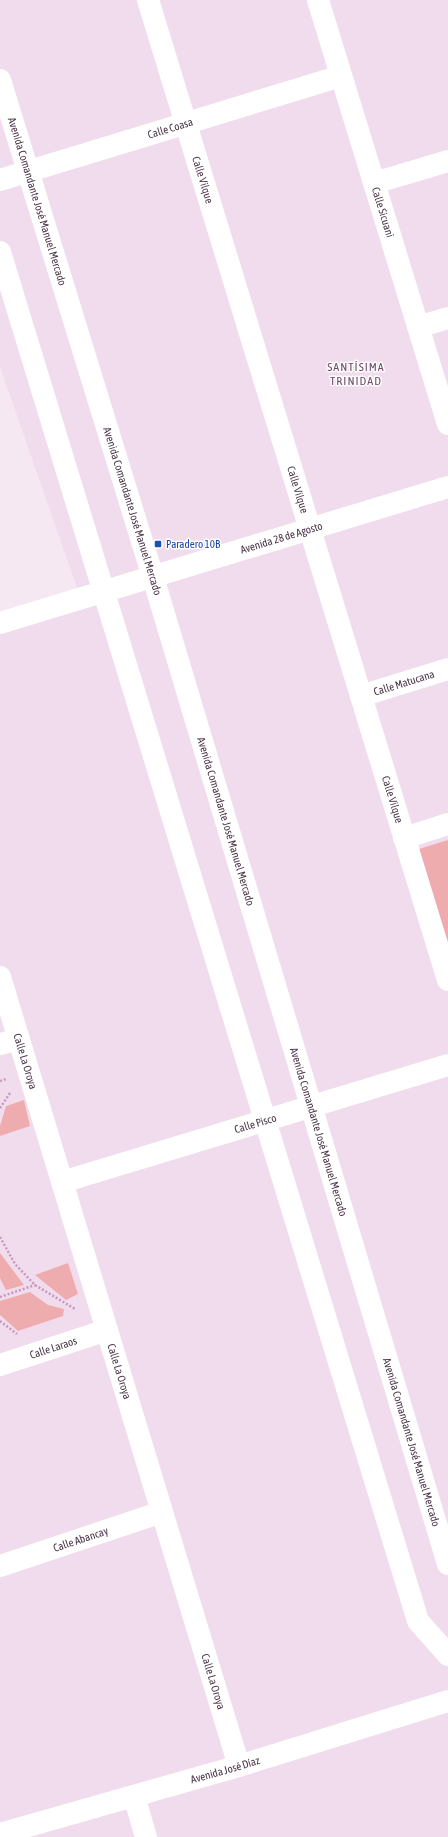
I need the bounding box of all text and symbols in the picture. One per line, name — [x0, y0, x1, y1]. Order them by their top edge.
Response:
street label: Avenida Comandante José Manuel Mercado — [6, 116, 69, 287]
street label: Calle Coasa — [146, 116, 194, 141]
street label: Calle Vilque — [190, 155, 216, 205]
street label: Calle Sicuani — [370, 186, 396, 239]
district label: SANTÍSIMA TRINIDAD — [327, 360, 385, 388]
street label: Avenida Comandante José Manuel Mercado — [101, 426, 164, 597]
street label: Calle Vilque — [285, 465, 311, 515]
street label: Avenida 28 de Agosto — [239, 519, 324, 556]
place label: Paradero 10B — [166, 538, 221, 550]
marker: Paradero 10B — [153, 539, 163, 549]
street label: Calle Matucana — [372, 668, 436, 698]
street label: Avenida Comandante José Manuel Mercado — [195, 736, 257, 907]
street label: Calle Vilque — [380, 774, 406, 824]
street label: Calle La Oroya — [11, 1032, 40, 1090]
street label: Avenida Comandante José Manuel Mercado — [288, 1046, 350, 1217]
street label: Calle Pisco — [233, 1111, 278, 1135]
street label: Calle Laraos — [28, 1334, 78, 1361]
street label: Calle La Oroya — [105, 1342, 134, 1401]
street label: Avenida Comandante José Manuel Mercado — [381, 1356, 442, 1528]
street label: Calle Abancay — [52, 1524, 110, 1554]
street label: Calle La Oroya — [199, 1652, 227, 1711]
street label: Avenida José Díaz — [189, 1754, 261, 1786]

